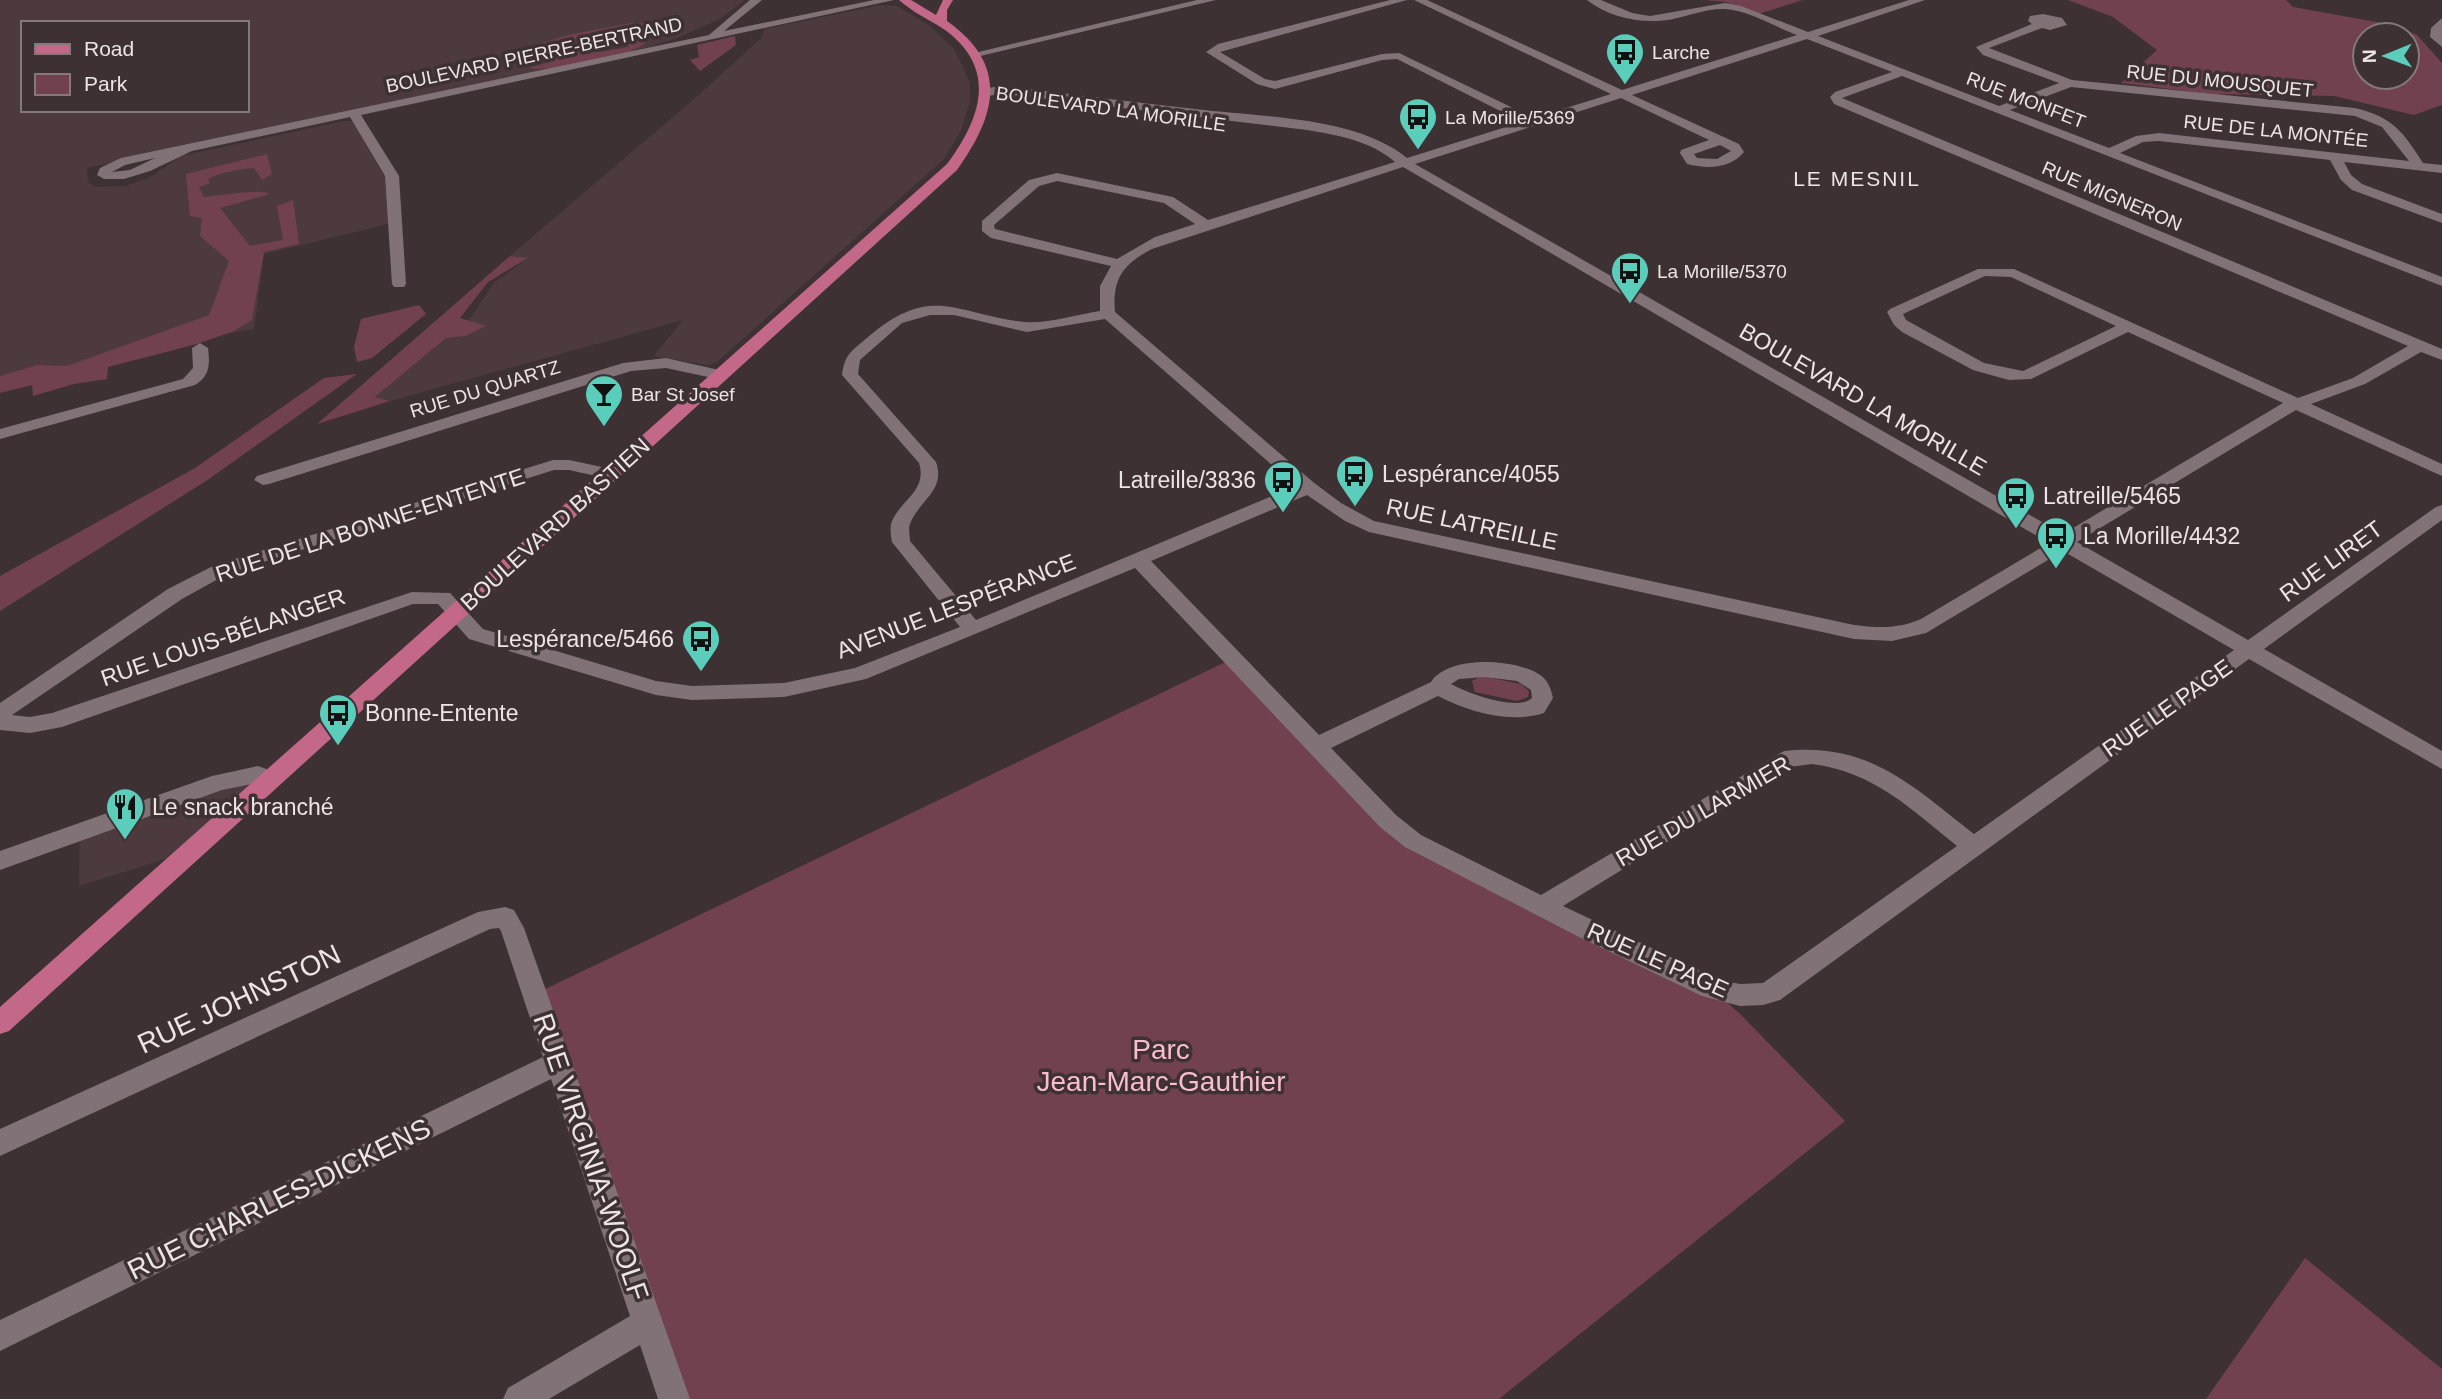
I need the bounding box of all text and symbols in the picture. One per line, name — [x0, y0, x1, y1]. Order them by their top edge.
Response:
street label: BOULEVARD PIERRE-BERTRAND — [384, 13, 684, 97]
legend — [21, 21, 248, 112]
north arrow — [2351, 21, 2421, 91]
bus stop icon: Larche — [1604, 31, 1646, 86]
text: Road — [84, 37, 134, 60]
place label: Larche — [1652, 42, 1710, 63]
text: N — [2359, 49, 2380, 63]
street label: RUE DU MOUSQUET — [2125, 61, 2315, 101]
street label: RUE MONFET — [1964, 68, 2089, 132]
text: Park — [84, 72, 128, 95]
street label: BOULEVARD LA MORILLE — [995, 82, 1227, 136]
bus stop icon: La Morille/5369 — [1397, 96, 1439, 151]
place label: La Morille/5369 — [1445, 107, 1575, 128]
street label: RUE DE LA MONTÉE — [2182, 111, 2370, 151]
street label: RUE MIGNERON — [2039, 157, 2185, 235]
district label: LE MESNIL — [1793, 167, 1921, 190]
bus stop icon: La Morille/5370 — [1609, 250, 1651, 305]
place label: La Morille/5370 — [1657, 261, 1787, 282]
street label: BOULEVARD LA MORILLE — [1735, 318, 1991, 480]
street label: RUE DU QUARTZ — [407, 356, 563, 422]
bar icon: Bar St Josef — [583, 373, 625, 428]
place label: Bar St Josef — [631, 384, 735, 405]
street label: BOULEVARD BASTIEN — [455, 432, 655, 616]
bus stop icon: Lespérance/4055 — [1334, 453, 1376, 508]
bus stop icon: Latreille/3836 — [1262, 459, 1304, 514]
place label: Lespérance/4055 — [1382, 461, 1560, 487]
street label: RUE DE LA BONNE-ENTENTE — [212, 463, 528, 587]
place label: Latreille/3836 — [1118, 467, 1256, 493]
bus stop icon: Latreille/5465 — [1995, 475, 2037, 530]
place label: Latreille/5465 — [2043, 483, 2181, 509]
street label: RUE LATREILLE — [1384, 493, 1560, 555]
bus stop icon: La Morille/4432 — [2035, 515, 2077, 570]
street label: RUE LIRET — [2275, 515, 2387, 607]
place label: La Morille/4432 — [2083, 523, 2240, 549]
street label: AVENUE LESPÉRANCE — [833, 548, 1079, 664]
street label: RUE LOUIS-BÉLANGER — [97, 583, 349, 691]
bus stop icon: Lespérance/5466 — [680, 618, 722, 673]
place label: Lespérance/5466 — [496, 626, 674, 652]
street label: RUE LE PAGE — [2097, 654, 2237, 762]
bus stop icon: Bonne-Entente — [317, 692, 359, 747]
place label: Bonne-Entente — [365, 700, 518, 726]
street label: RUE DU LARMIER — [1611, 751, 1795, 871]
restaurant icon: Le snack branché — [104, 786, 146, 841]
place label: Le snack branché — [152, 794, 334, 820]
street label: RUE LE PAGE — [1583, 917, 1733, 1003]
street label: RUE JOHNSTON — [133, 938, 345, 1060]
street label: RUE VIRGINIA-WOOLF — [527, 1009, 655, 1305]
park label: Parc Jean-Marc-Gauthier — [1037, 1034, 1285, 1097]
street label: RUE CHARLES-DICKENS — [123, 1112, 435, 1286]

